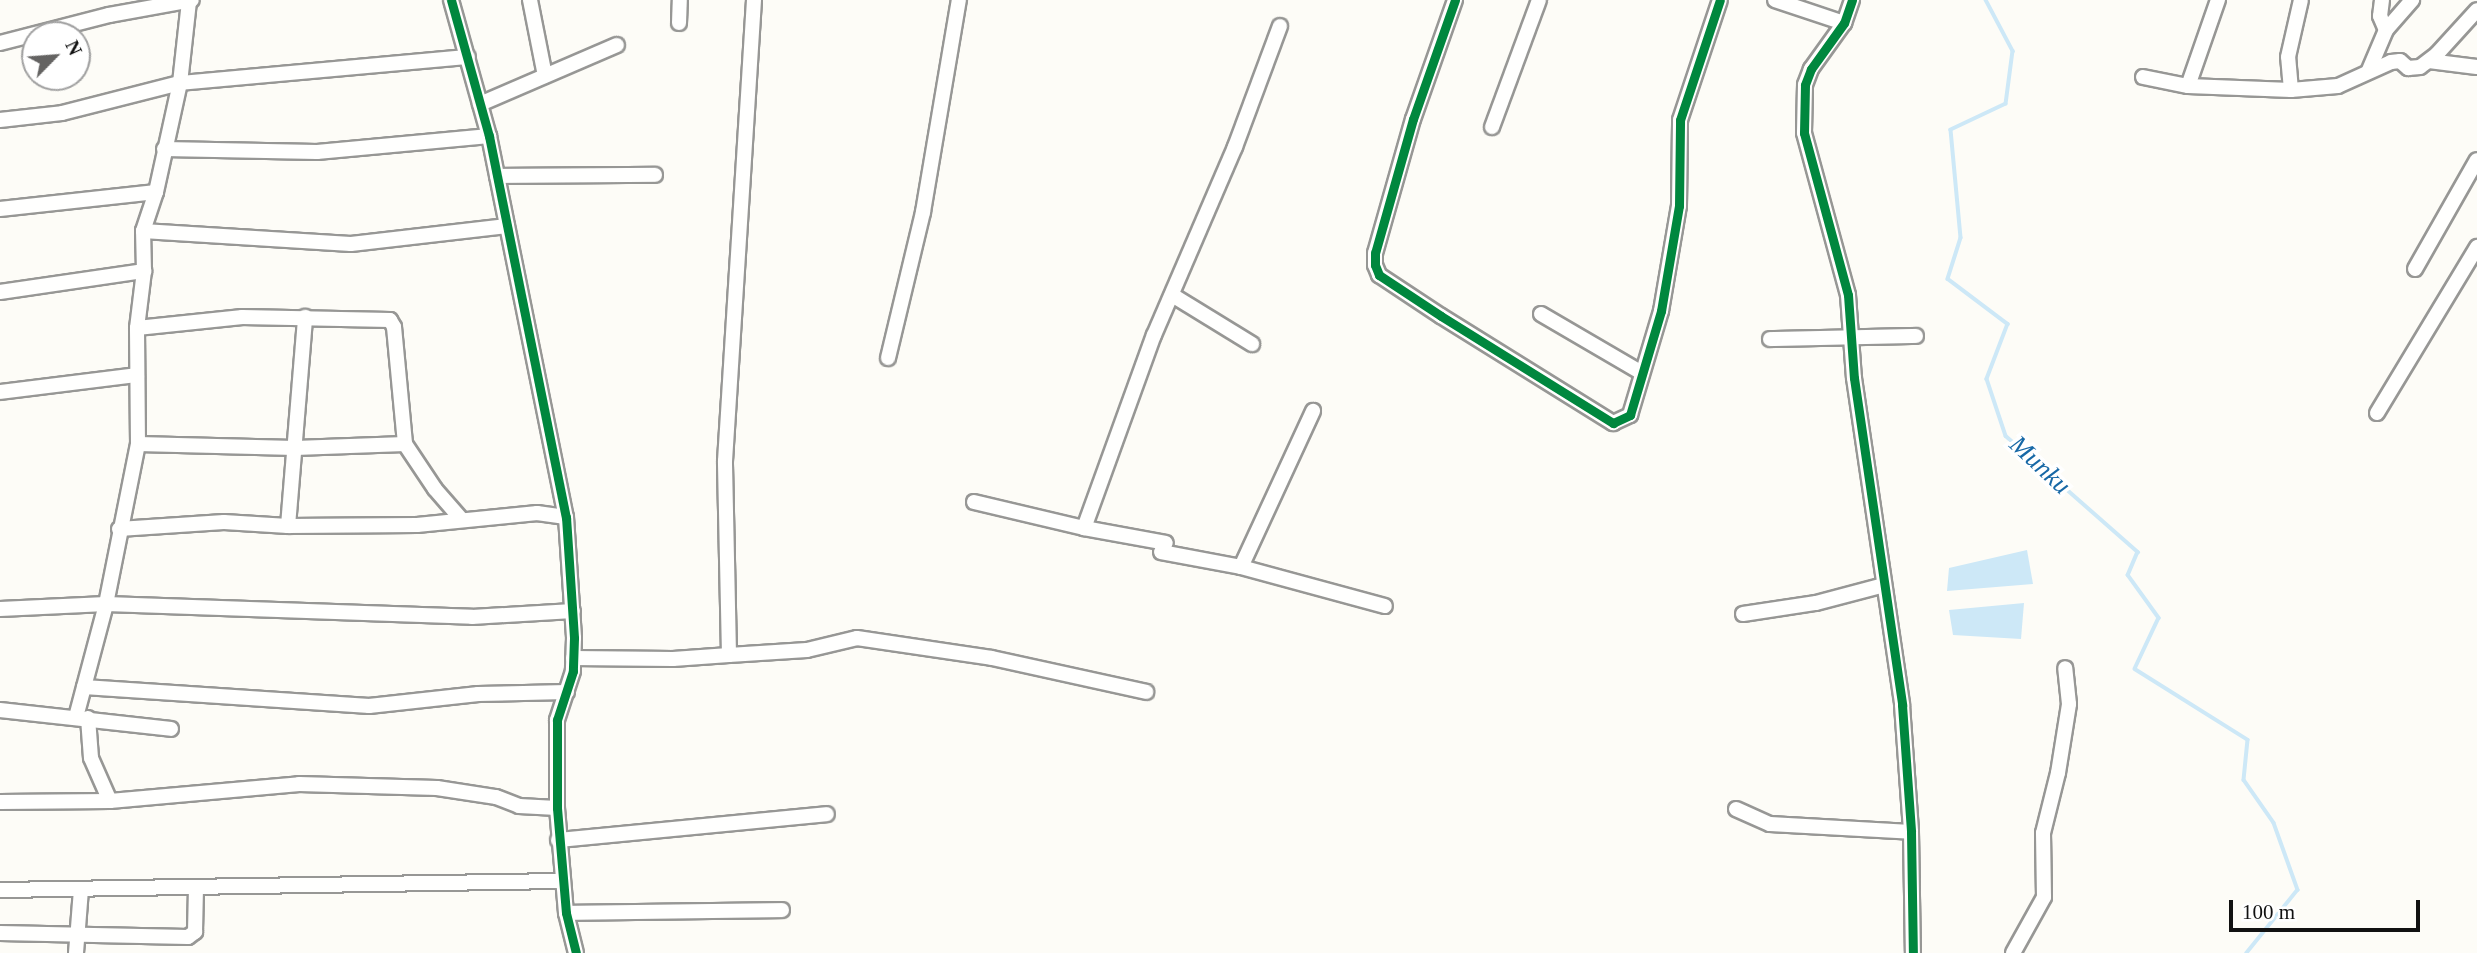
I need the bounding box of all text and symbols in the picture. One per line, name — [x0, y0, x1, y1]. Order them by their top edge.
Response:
north arrow — [21, 21, 91, 91]
text: N — [61, 37, 86, 58]
water label: Munku — [2003, 429, 2077, 501]
scale bar — [2232, 886, 2423, 930]
text: 100 m — [2242, 900, 2295, 924]

